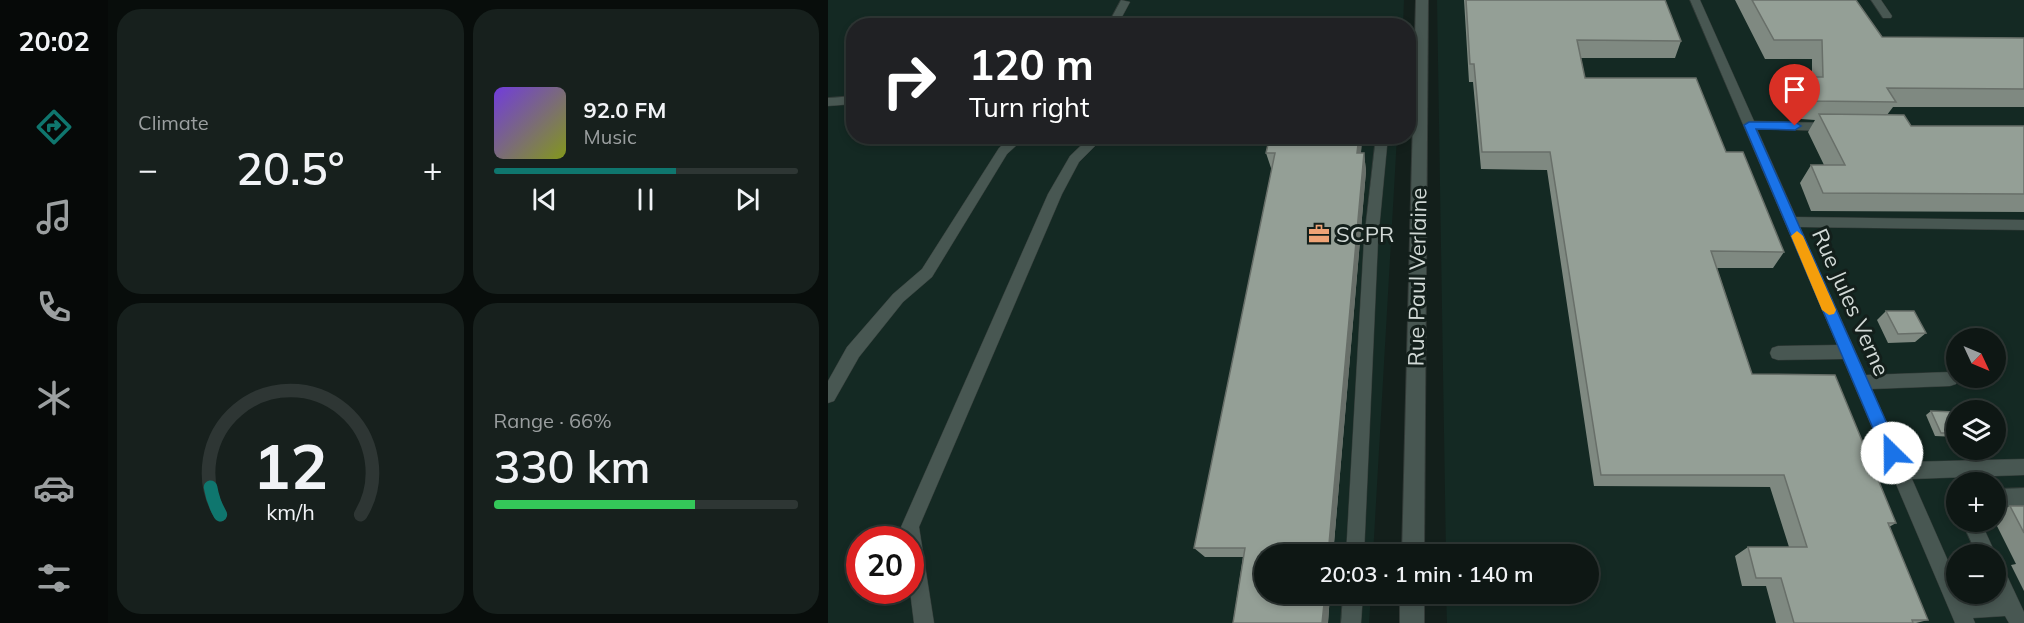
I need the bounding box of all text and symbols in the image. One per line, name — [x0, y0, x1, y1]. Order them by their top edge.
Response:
text: 20:02 — [18, 24, 90, 58]
text: 120 m — [969, 38, 1094, 91]
icon: right — [870, 42, 948, 120]
pin — [1769, 64, 1820, 126]
icon: arrive — [1778, 73, 1811, 106]
text: Turn right — [969, 90, 1089, 124]
text: 92.0 FM — [584, 96, 666, 124]
icon: directions — [33, 106, 75, 148]
text: Climate — [138, 110, 209, 135]
text: Music — [584, 124, 637, 149]
text: 20.5° — [236, 140, 345, 196]
text: − — [138, 148, 158, 189]
text: + — [423, 148, 442, 189]
icon: previous — [528, 183, 561, 216]
icon: pause — [629, 183, 662, 216]
icon: next — [731, 183, 764, 216]
street label: Rue Paul Verlaine — [1401, 187, 1433, 367]
icon: music — [33, 196, 75, 238]
place label: SCPR — [1336, 220, 1394, 248]
office icon: SCPR — [1307, 222, 1331, 246]
street label: Rue Jules Verne — [1806, 224, 1896, 380]
icon: phone — [33, 286, 75, 328]
north arrow — [1946, 328, 2006, 388]
map controls — [1946, 328, 2006, 604]
icon: climate — [33, 377, 75, 419]
button: layers — [1946, 400, 2006, 460]
text: Range · 66% — [494, 408, 612, 433]
position arrow — [1860, 421, 1924, 485]
text: 12 — [253, 426, 328, 505]
text: 330 km — [494, 438, 650, 494]
icon: car — [33, 467, 75, 509]
button: + — [1946, 472, 2006, 532]
text: km/h — [266, 499, 314, 526]
speed limit sign: 20 — [846, 526, 924, 604]
button: − — [1946, 544, 2006, 604]
icon: filters — [33, 557, 75, 599]
text: 20:03 · 1 min · 140 m — [1319, 560, 1534, 588]

